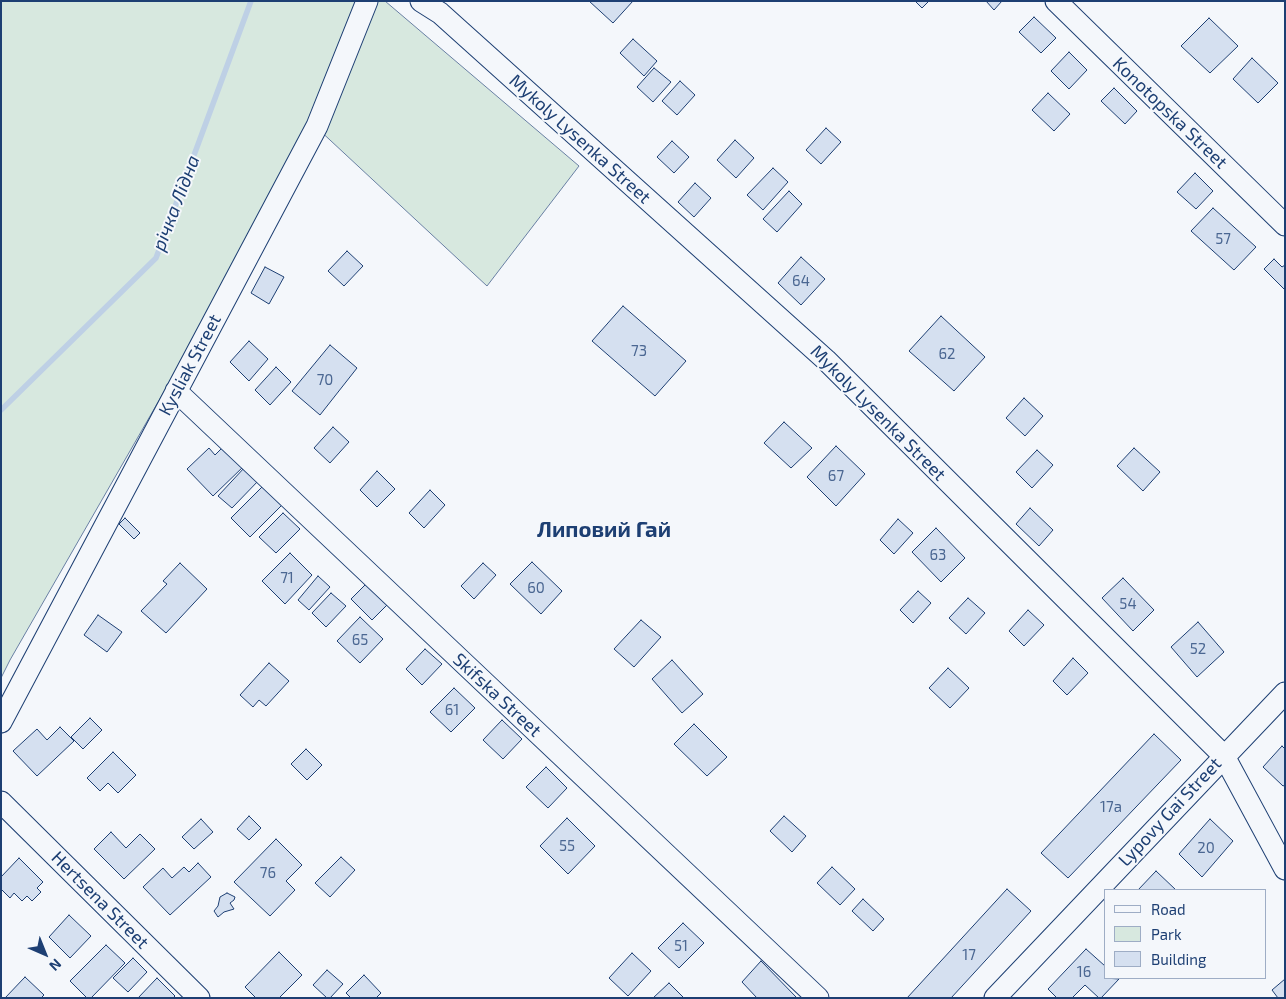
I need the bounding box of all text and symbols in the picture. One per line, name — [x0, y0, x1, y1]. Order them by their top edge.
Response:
street label: Konotopska Street — [1108, 53, 1232, 173]
street label: Mykoly Lysenka Street — [505, 70, 655, 208]
water label: річка Лідна — [147, 152, 205, 254]
house number: 57 — [1215, 230, 1231, 248]
house number: 64 — [792, 272, 810, 290]
street label: Kysliak Street — [154, 311, 226, 419]
street label: Mykoly Lysenka Street — [806, 341, 950, 485]
house number: 73 — [631, 342, 647, 360]
house number: 62 — [938, 345, 956, 363]
house number: 70 — [317, 371, 333, 389]
house number: 67 — [828, 467, 844, 485]
district label: Липовий Гай — [537, 517, 671, 543]
house number: 63 — [930, 546, 946, 564]
house number: 71 — [280, 569, 294, 587]
house number: 60 — [527, 579, 545, 597]
house number: 54 — [1119, 595, 1137, 613]
house number: 65 — [352, 631, 368, 649]
house number: 52 — [1190, 640, 1206, 658]
street label: Skifska Street — [448, 649, 546, 741]
house number: 61 — [445, 701, 459, 719]
street label: Lypovy Gai Street — [1114, 753, 1226, 871]
house number: 17а — [1100, 798, 1122, 816]
house number: 55 — [559, 837, 575, 855]
house number: 20 — [1197, 839, 1215, 857]
street label: Hertsena Street — [47, 847, 153, 953]
house number: 76 — [260, 864, 276, 882]
legend — [1104, 889, 1266, 979]
text: Road — [1151, 900, 1186, 918]
text: Park — [1151, 925, 1182, 943]
north arrow — [20, 929, 70, 979]
house number: 51 — [674, 937, 688, 955]
house number: 17 — [962, 946, 976, 964]
text: Building — [1151, 950, 1206, 968]
text: N — [46, 956, 65, 975]
house number: 16 — [1077, 963, 1091, 981]

